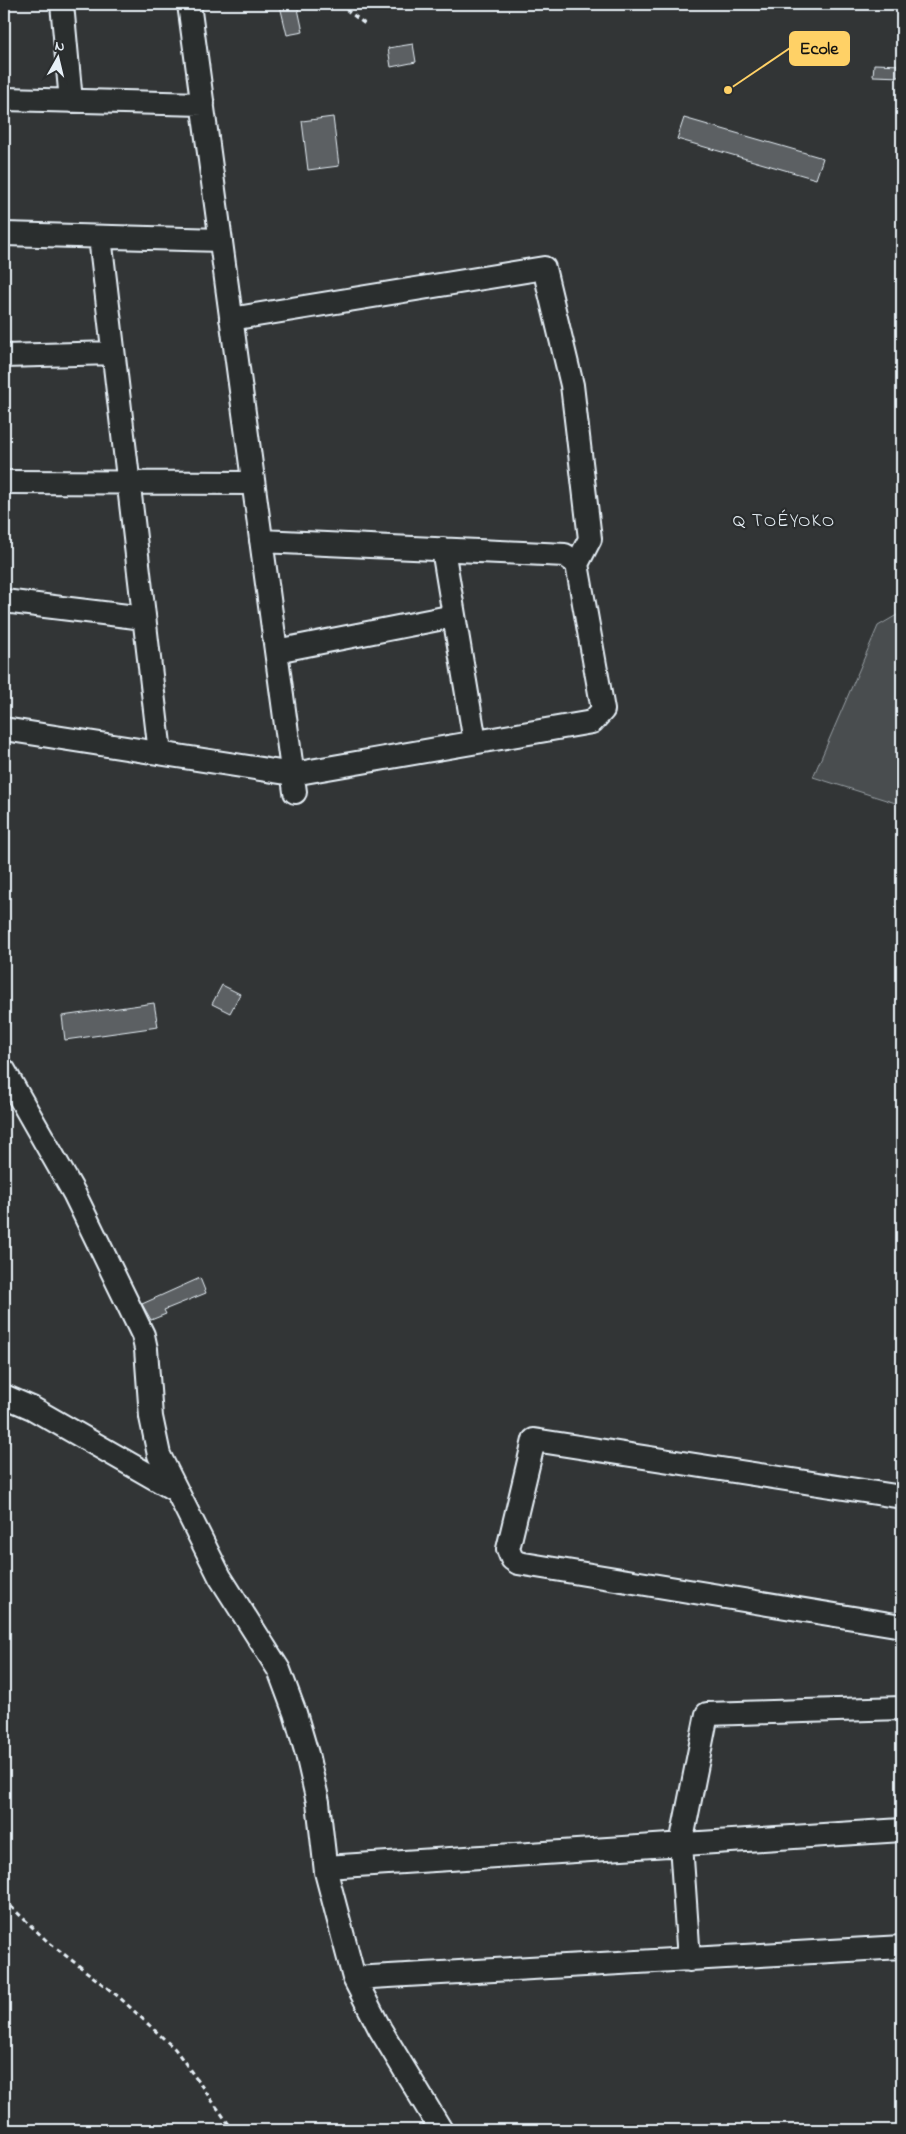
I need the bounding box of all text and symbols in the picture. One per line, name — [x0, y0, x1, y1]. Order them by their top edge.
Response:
north arrow — [32, 32, 82, 82]
callout: Ecole — [790, 32, 849, 65]
text: N — [53, 36, 66, 58]
text: Ecole — [800, 37, 839, 63]
district label: Q TOÉYOKO — [733, 508, 835, 535]

